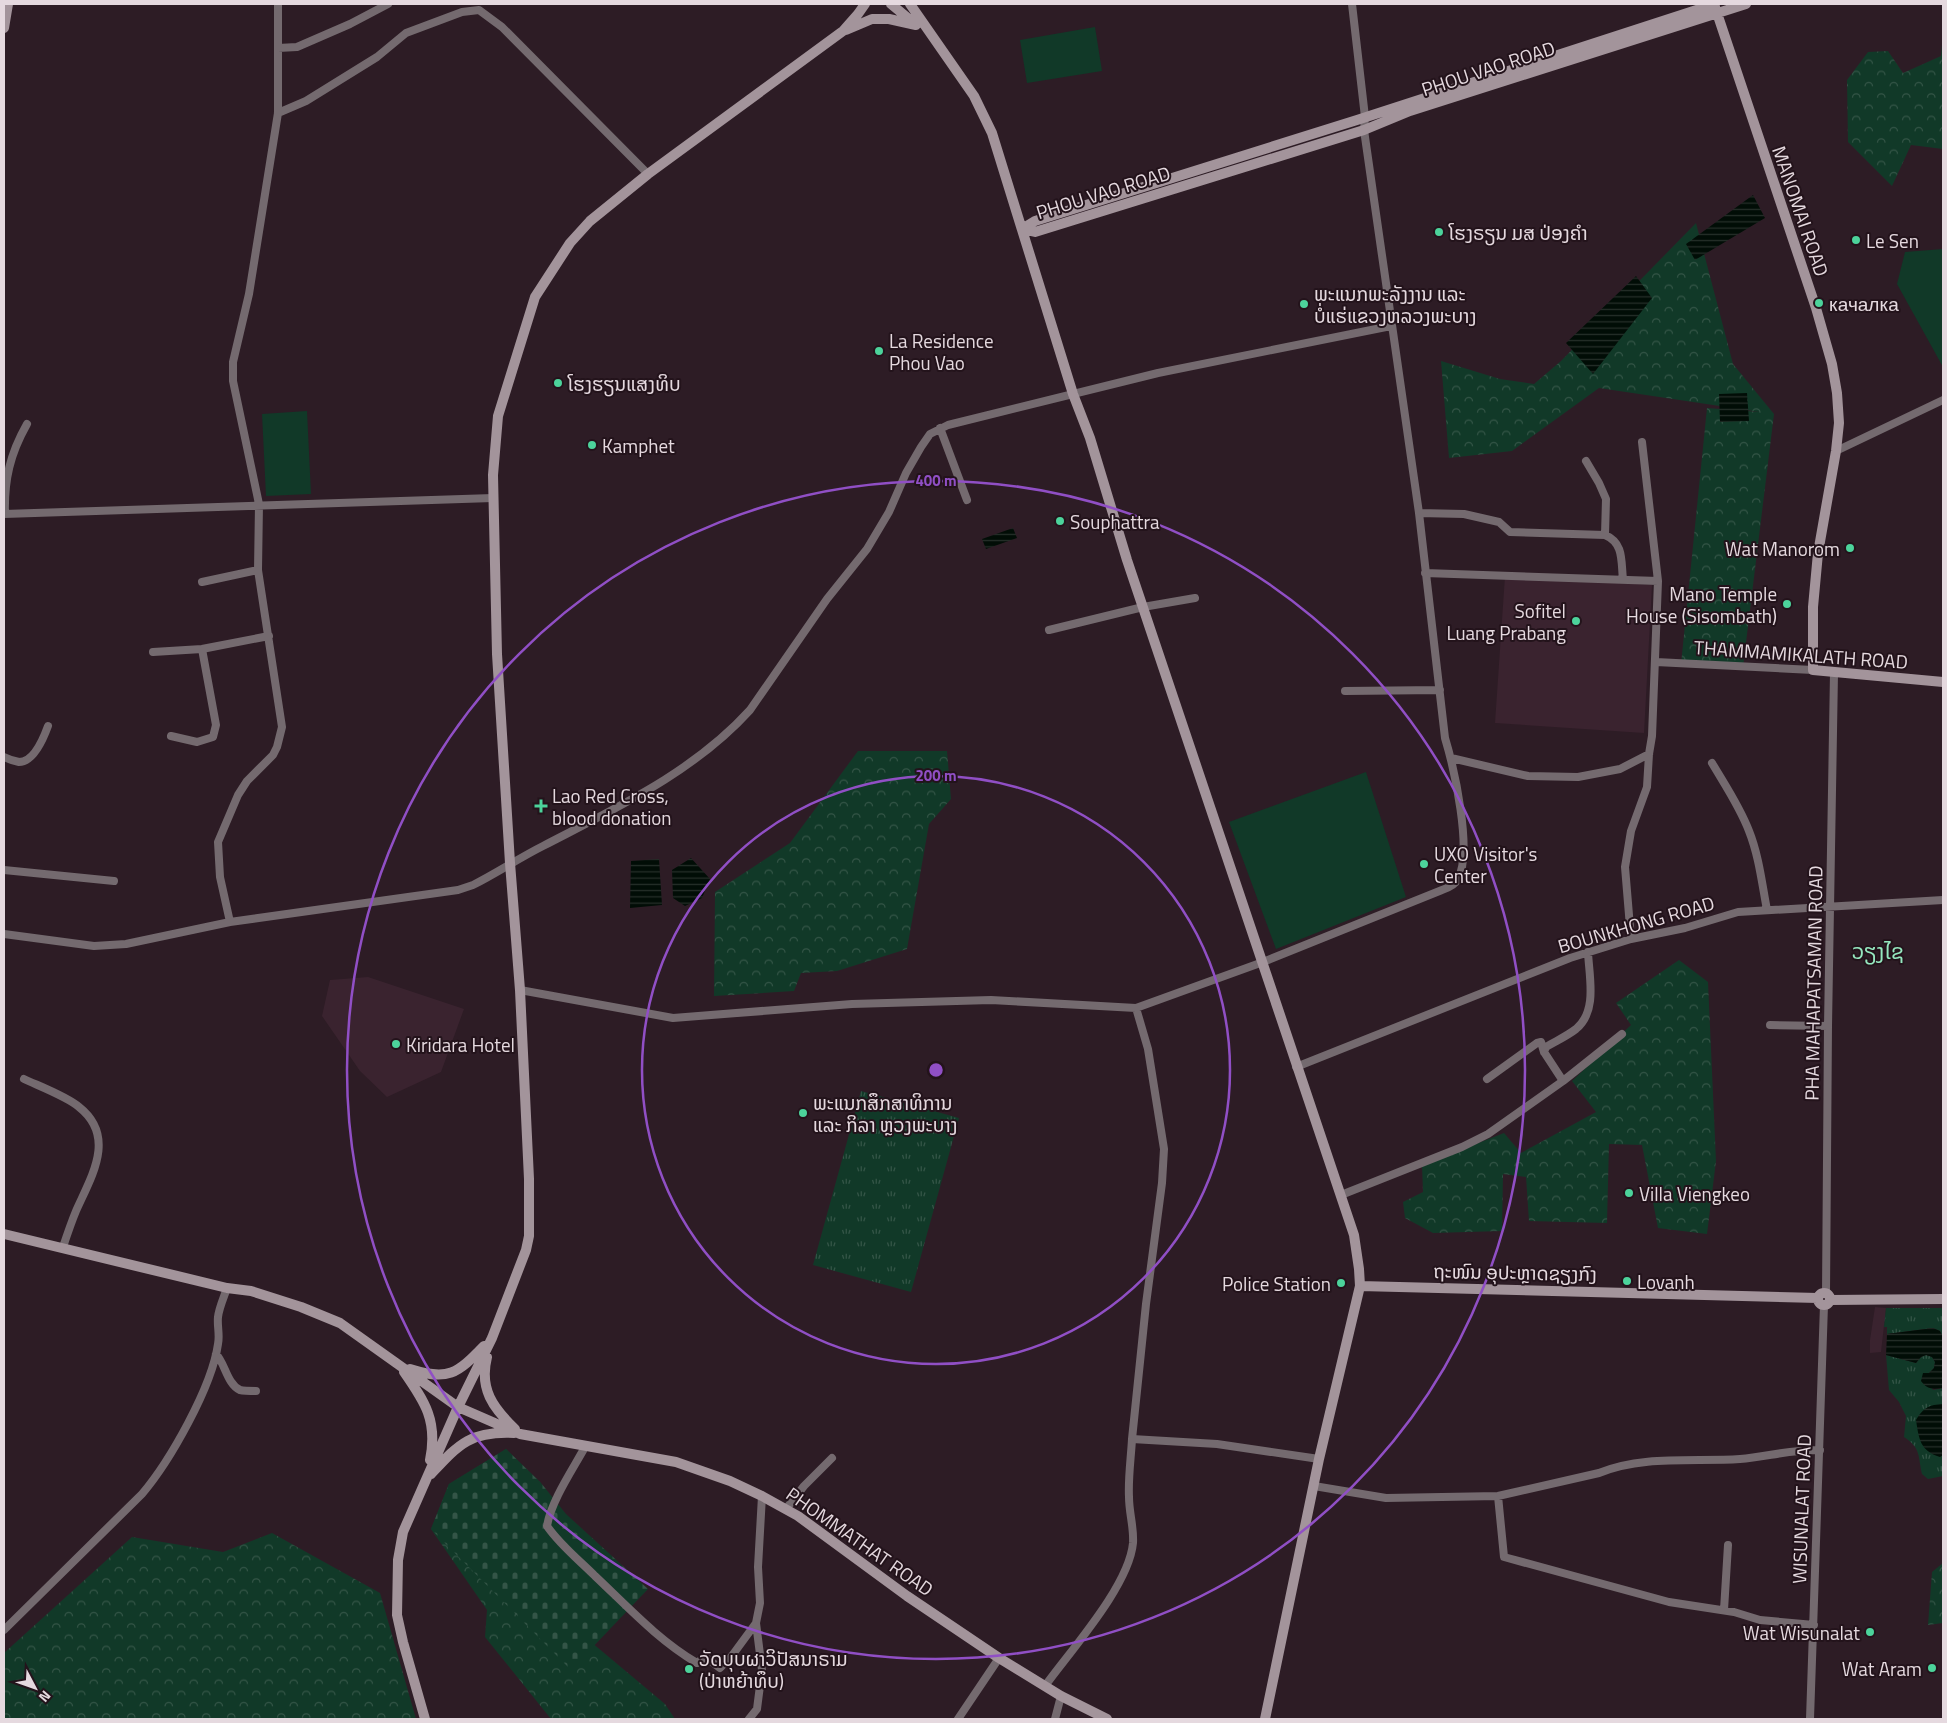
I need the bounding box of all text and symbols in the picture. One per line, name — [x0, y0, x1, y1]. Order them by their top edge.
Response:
street label: PHOU VAO ROAD — [1417, 33, 1559, 103]
street label: MANOMAI ROAD — [1765, 142, 1837, 280]
street label: PHOU VAO ROAD — [1032, 158, 1174, 226]
place label: ໂຮງຣຽນ ມສ ປ່ອງຄຳ — [1448, 218, 1588, 247]
marker: ໂຮງຣຽນ ມສ ປ່ອງຄຳ — [1433, 226, 1445, 238]
place label: Le Sen — [1866, 226, 1919, 255]
marker: Le Sen — [1850, 234, 1862, 246]
place label: ພະແນກພະລັງງານ ແລະ ບໍ່ແຮ່ແຂວງຫລວງພະບາງ — [1314, 279, 1476, 330]
place label: качалка — [1829, 289, 1899, 318]
marker: качалка — [1813, 297, 1825, 309]
marker: ພະແນກພະລັງງານ ແລະ ບໍ່ແຮ່ແຂວງຫລວງພະບາງ — [1298, 298, 1310, 310]
place label: La Residence Phou Vao — [889, 326, 994, 377]
marker: La Residence Phou Vao — [873, 345, 885, 357]
place label: ໂຮງຮຽນແສງທິບ — [567, 369, 681, 398]
marker: ໂຮງຮຽນແສງທິບ — [552, 377, 564, 389]
place label: Kamphet — [602, 431, 675, 460]
marker: Kamphet — [586, 439, 598, 451]
text: 400 m — [915, 469, 957, 492]
place label: Souphattra — [1070, 507, 1160, 536]
marker: Souphattra — [1054, 515, 1066, 527]
place label: Wat Manorom — [1725, 534, 1840, 563]
marker: Wat Manorom — [1844, 542, 1856, 554]
place label: Mano Temple House (Sisombath) — [1626, 579, 1777, 630]
place label: Sofitel Luang Prabang — [1446, 596, 1566, 647]
marker: Mano Temple House (Sisombath) — [1781, 598, 1793, 610]
marker: Sofitel Luang Prabang — [1570, 615, 1582, 627]
street label: THAMMAMIKALATH ROAD — [1693, 632, 1909, 676]
text: 200 m — [915, 764, 957, 787]
place label: Lao Red Cross, blood donation — [552, 781, 672, 832]
marker: Lao Red Cross, blood donation — [534, 799, 548, 813]
place label: UXO Visitor's Center — [1434, 839, 1538, 890]
marker: UXO Visitor's Center — [1418, 858, 1430, 870]
street label: PHA MAHAPATSAMAN ROAD — [1796, 865, 1830, 1101]
street label: BOUNKHONG ROAD — [1554, 888, 1718, 960]
district label: ວຽງໄຊ — [1852, 935, 1904, 967]
place label: Kiridara Hotel — [406, 1030, 515, 1059]
marker: Kiridara Hotel — [390, 1038, 402, 1050]
centre of rings — [927, 1061, 945, 1079]
place label: ພະແນກສຶກສາທິການ ແລະ ກິລາ ຫຼວງພະບາງ — [813, 1088, 958, 1139]
marker: ພະແນກສຶກສາທິການ ແລະ ກິລາ ຫຼວງພະບາງ — [797, 1107, 809, 1119]
place label: Villa Viengkeo — [1639, 1179, 1750, 1208]
marker: Villa Viengkeo — [1623, 1187, 1635, 1199]
street label: ຖະໜົນ ອຸປະຫຼາດຊຽງກົງ — [1433, 1256, 1597, 1288]
place label: Lovanh — [1637, 1267, 1695, 1296]
place label: Police Station — [1222, 1269, 1331, 1298]
marker: Lovanh — [1621, 1275, 1633, 1287]
marker: Police Station — [1335, 1277, 1347, 1289]
street label: WISUNALAT ROAD — [1784, 1434, 1818, 1584]
street label: PHOMMATHAT ROAD — [780, 1479, 940, 1603]
place label: Wat Wisunalat — [1743, 1618, 1860, 1647]
marker: Wat Wisunalat — [1864, 1626, 1876, 1638]
place label: ວັດບຸບຜາວິປັສນາຣາມ (ປ່າຫຍ້າທຶບ) — [699, 1644, 848, 1695]
place label: Wat Aram — [1842, 1654, 1922, 1683]
marker: Wat Aram — [1926, 1662, 1938, 1674]
north arrow — [10, 1663, 60, 1713]
marker: ວັດບຸບຜາວິປັສນາຣາມ (ປ່າຫຍ້າທຶບ) — [683, 1663, 695, 1675]
text: N — [34, 1686, 56, 1707]

